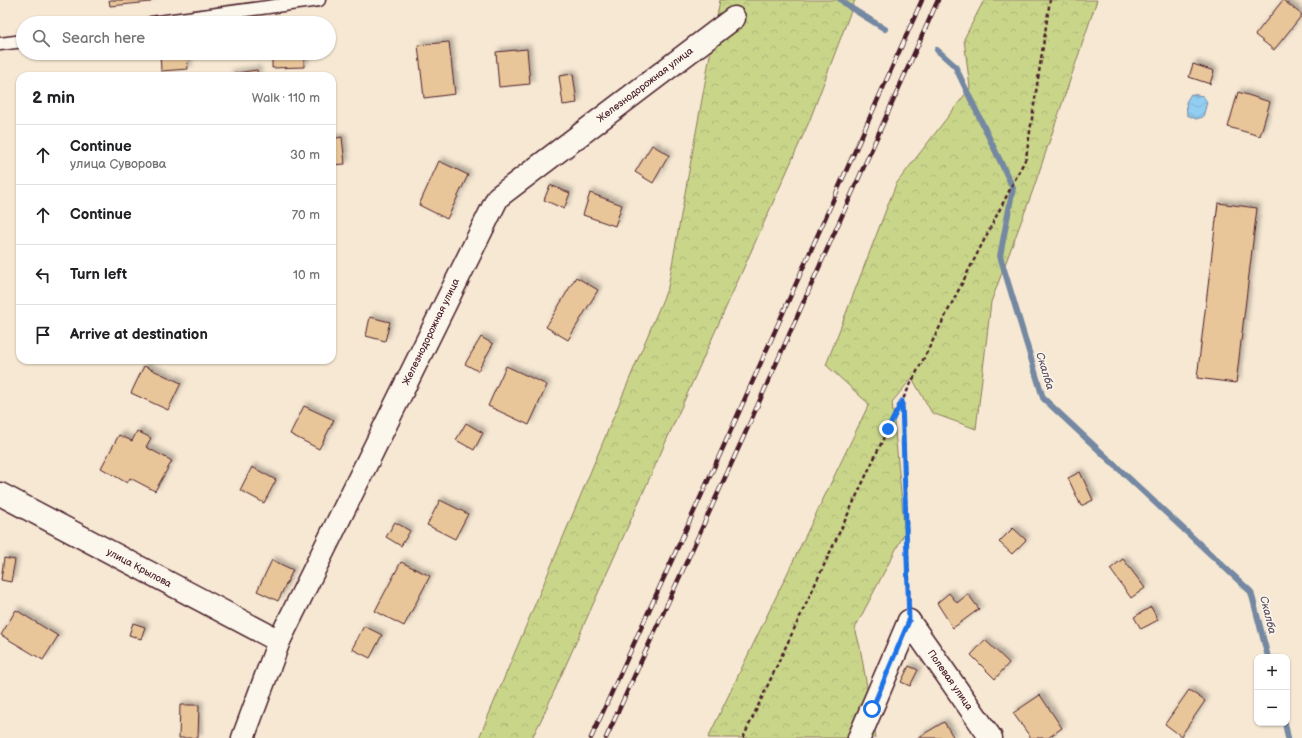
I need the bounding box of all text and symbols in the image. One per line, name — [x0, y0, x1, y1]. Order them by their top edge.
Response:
search box — [16, 16, 336, 60]
icon: search — [30, 27, 52, 49]
text: Search here — [62, 29, 145, 48]
street label: Железнодорожная улица — [594, 45, 696, 125]
text: 2 min — [32, 88, 75, 108]
text: Walk · 110 m — [252, 90, 320, 106]
text: Continue — [70, 137, 132, 156]
icon: ahead — [32, 144, 54, 166]
text: 30 m — [290, 147, 320, 163]
text: улица Суворова — [70, 156, 166, 172]
icon: ahead — [32, 204, 54, 226]
text: Continue — [70, 205, 132, 224]
text: 70 m — [292, 207, 320, 223]
icon: left — [32, 264, 54, 286]
text: Turn left — [70, 265, 127, 284]
text: 10 m — [293, 267, 320, 283]
street label: Железнодорожная улица — [400, 277, 462, 387]
icon: arrive — [32, 324, 54, 346]
text: Arrive at destination — [70, 325, 208, 344]
water label: Скалба — [1033, 351, 1057, 392]
route end — [879, 420, 897, 438]
street label: улица Крылова — [105, 546, 174, 590]
water label: Скалба — [1257, 595, 1279, 636]
street label: Полевая улица — [925, 648, 975, 713]
map controls — [1254, 654, 1290, 726]
button: + — [1254, 654, 1290, 690]
button: − — [1254, 690, 1290, 726]
route start — [863, 700, 881, 718]

